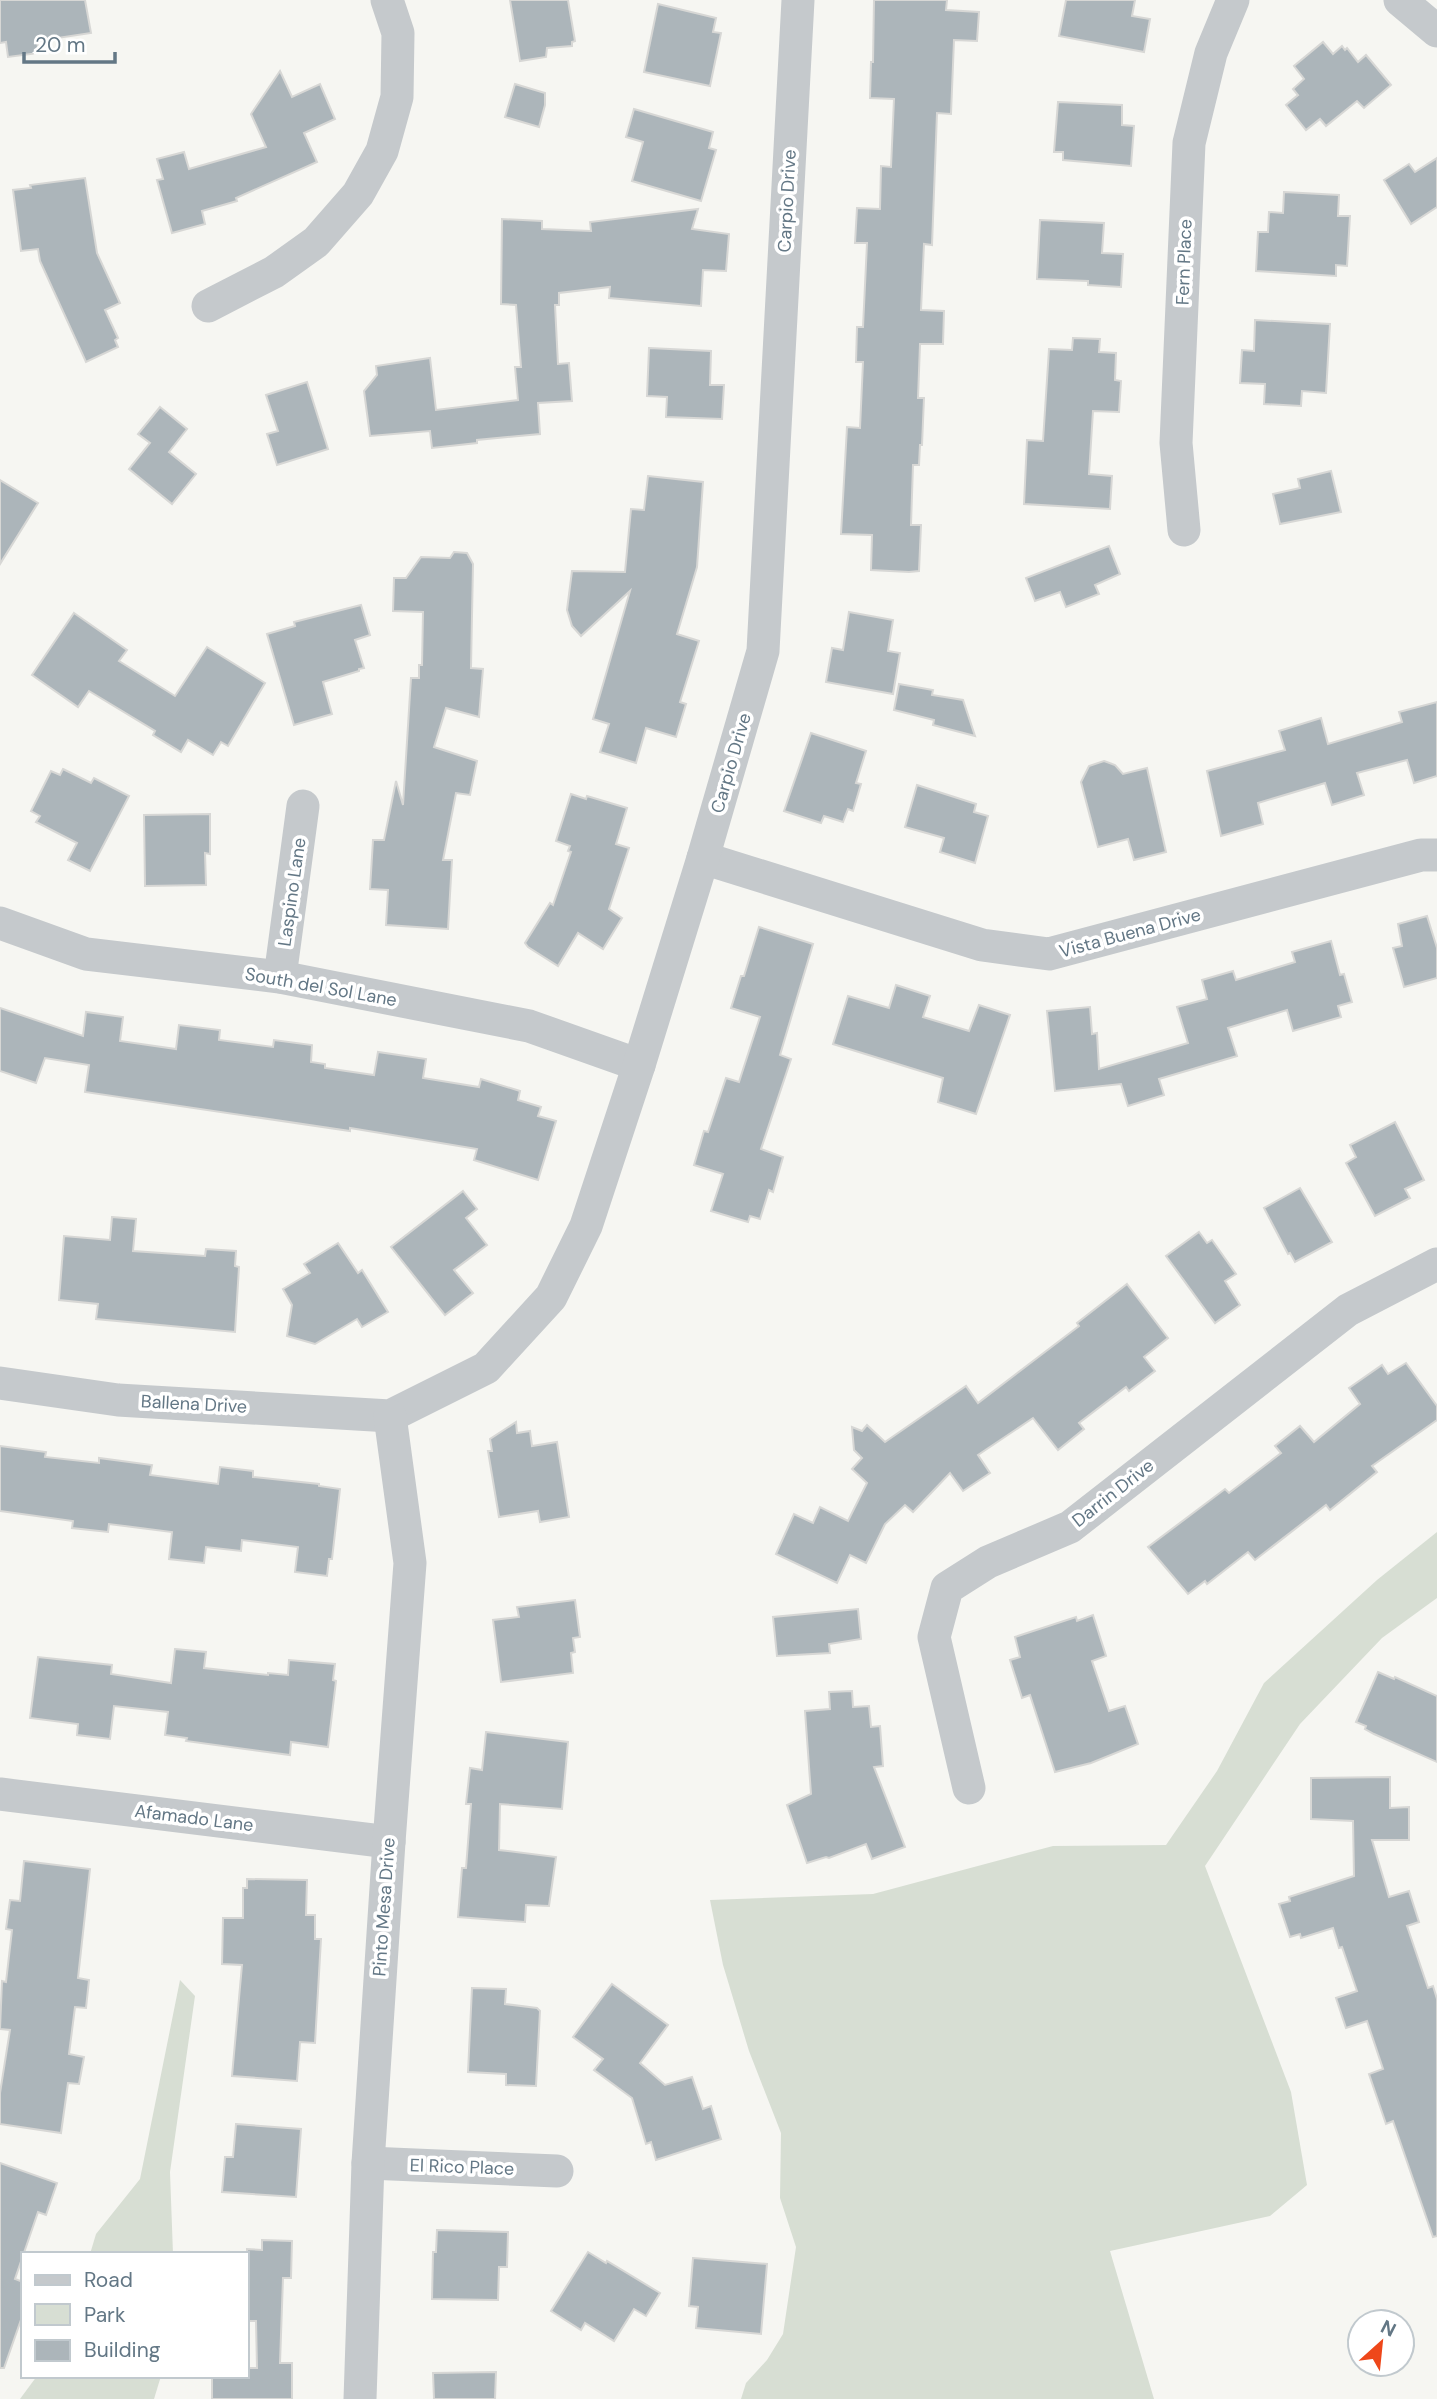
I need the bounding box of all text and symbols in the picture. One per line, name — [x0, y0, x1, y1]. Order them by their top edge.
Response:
scale bar — [24, 21, 116, 65]
text: 20 m — [35, 31, 86, 59]
street label: Carpio Drive — [772, 149, 802, 253]
street label: Fern Place — [1171, 219, 1197, 305]
street label: Carpio Drive — [705, 710, 757, 816]
street label: Laspino Lane — [272, 836, 312, 948]
street label: Vista Buena Drive — [1057, 903, 1203, 963]
street label: South del Sol Lane — [243, 962, 399, 1012]
street label: Ballena Drive — [140, 1389, 248, 1419]
street label: Darrin Drive — [1067, 1454, 1159, 1532]
street label: Afamado Lane — [133, 1799, 255, 1837]
street label: Pinto Mesa Drive — [367, 1837, 401, 1977]
street label: El Rico Place — [409, 2153, 515, 2181]
legend — [21, 2252, 248, 2378]
text: Road — [84, 2266, 133, 2294]
text: Park — [84, 2301, 126, 2329]
north arrow — [1346, 2308, 1416, 2378]
text: N — [1377, 2314, 1400, 2343]
text: Building — [84, 2336, 161, 2364]

